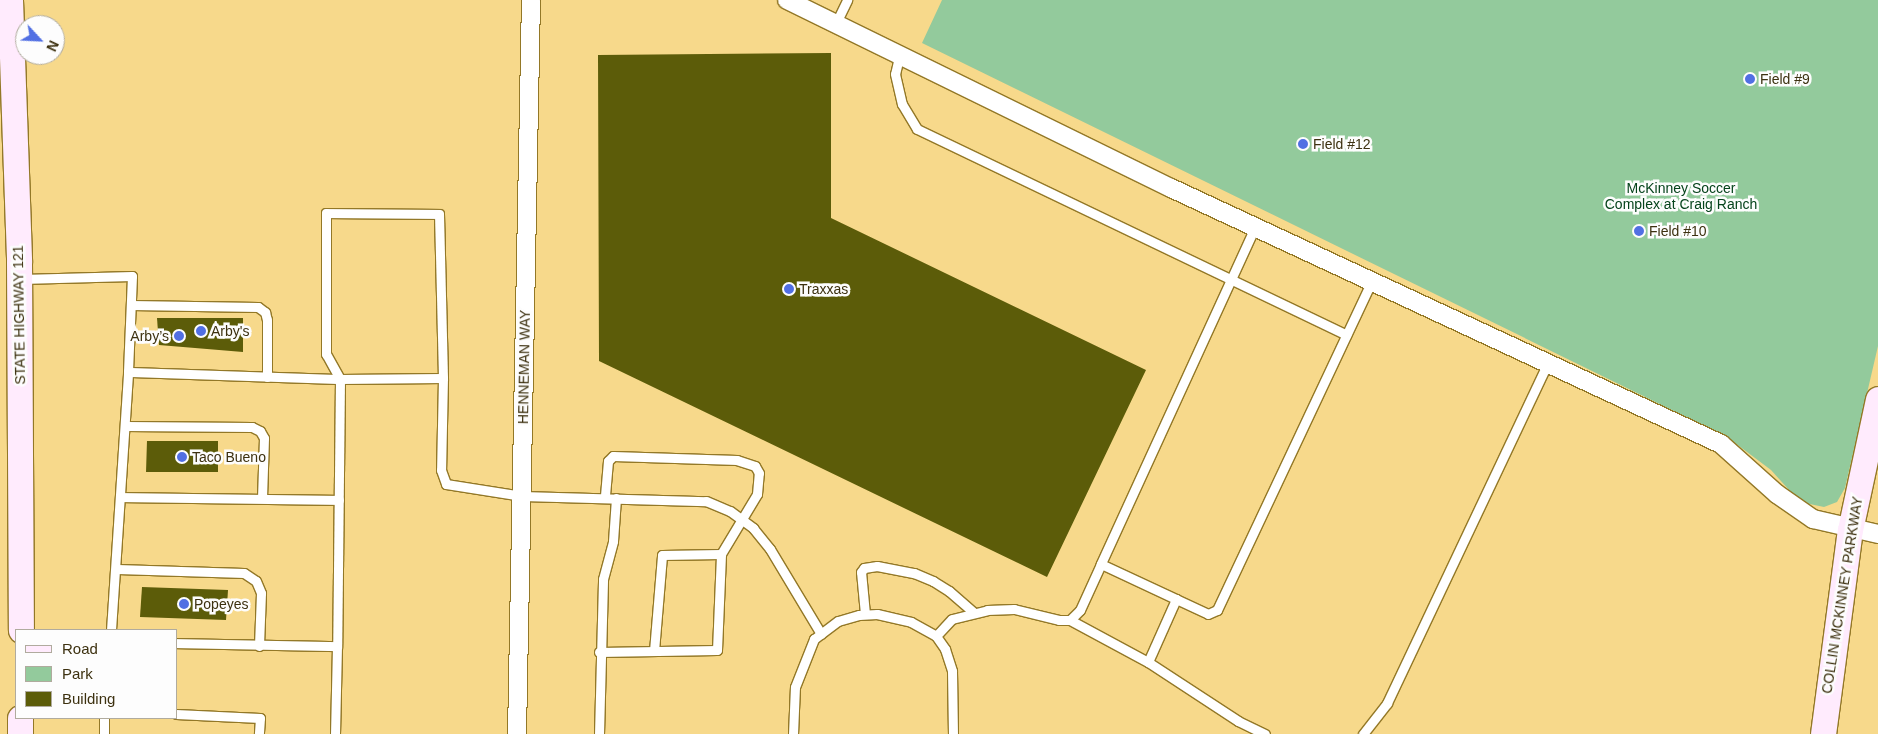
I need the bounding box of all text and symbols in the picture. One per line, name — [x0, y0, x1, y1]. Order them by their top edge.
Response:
north arrow — [15, 15, 65, 65]
text: N — [43, 38, 62, 54]
place label: Field #9 — [1760, 71, 1810, 87]
marker: Field #9 — [1744, 73, 1756, 85]
place label: Field #12 — [1313, 136, 1371, 152]
marker: Field #12 — [1297, 138, 1309, 150]
park label: McKinney Soccer Complex at Craig Ranch — [1605, 180, 1757, 212]
place label: Field #10 — [1649, 223, 1707, 239]
marker: Field #10 — [1633, 225, 1645, 237]
street label: STATE HIGHWAY 121 — [9, 245, 29, 385]
place label: Traxxas — [799, 281, 848, 297]
marker: Traxxas — [783, 283, 795, 295]
street label: HENNEMAN WAY — [515, 310, 533, 424]
place label: Arby's — [211, 323, 249, 339]
marker: Arby's — [195, 325, 207, 337]
place label: Arby’s — [130, 328, 169, 344]
marker: Arby’s — [173, 330, 185, 342]
place label: Taco Bueno — [192, 449, 266, 465]
marker: Taco Bueno — [176, 451, 188, 463]
street label: COLLIN MCKINNEY PARKWAY — [1818, 495, 1866, 695]
place label: Popeyes — [194, 596, 248, 612]
marker: Popeyes — [178, 598, 190, 610]
legend — [15, 629, 178, 719]
text: Road — [62, 640, 98, 657]
text: Park — [62, 665, 93, 682]
text: Building — [62, 690, 115, 707]

